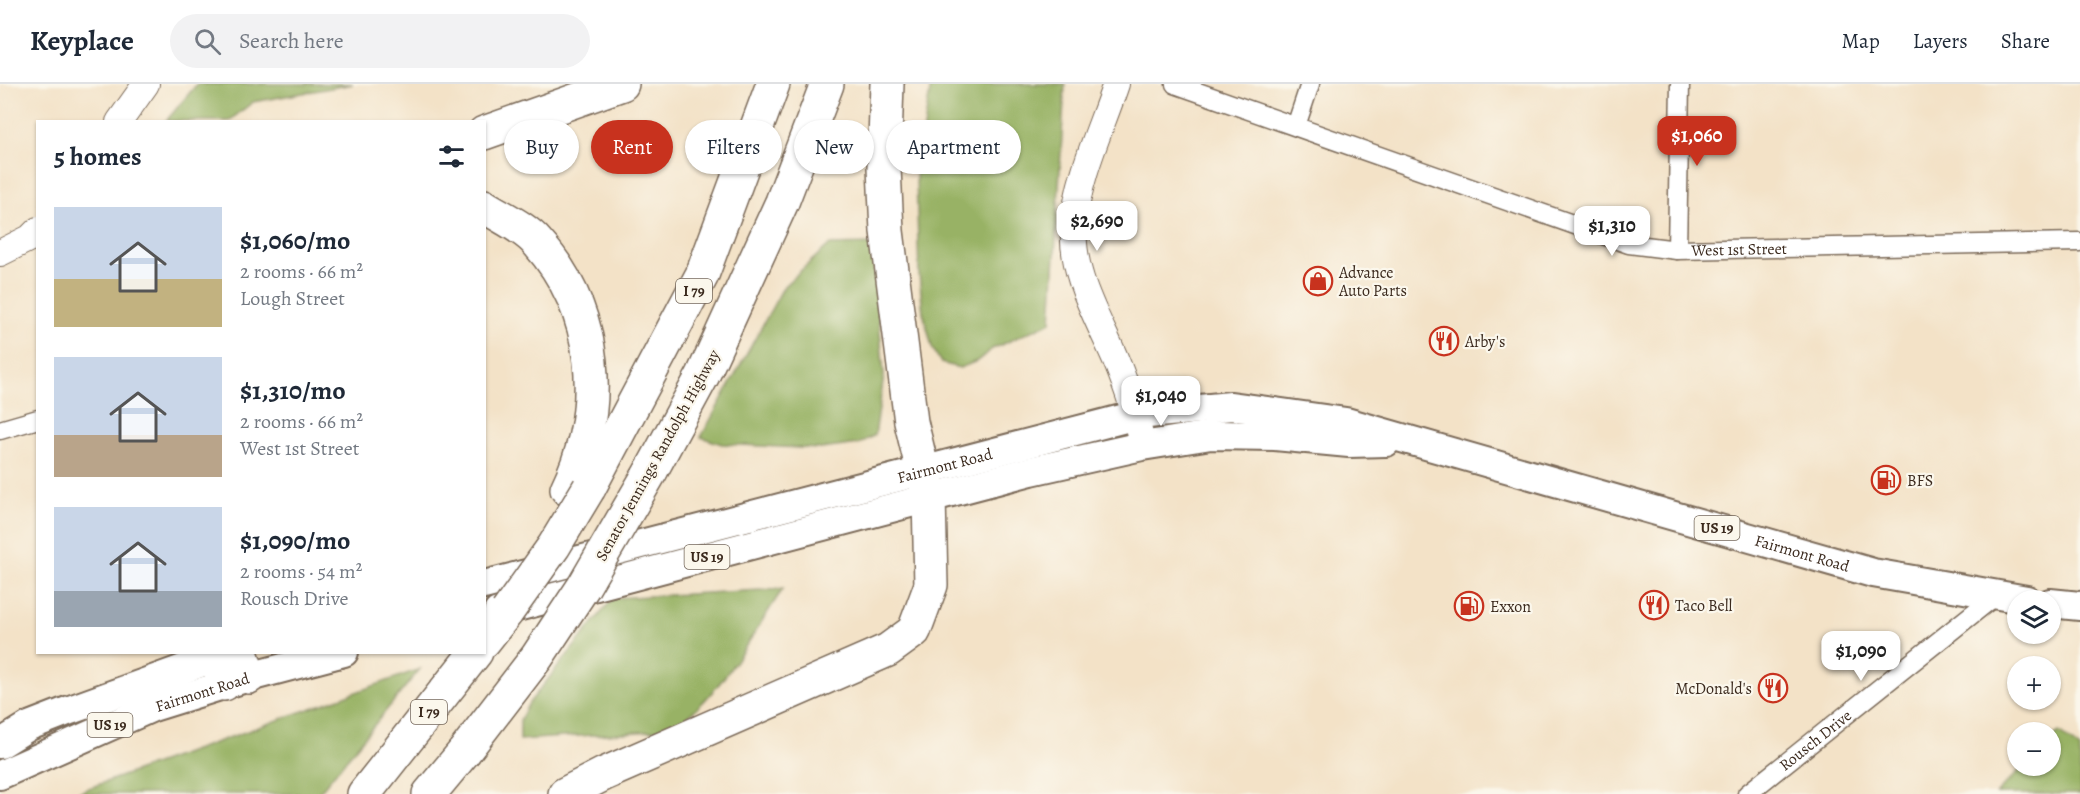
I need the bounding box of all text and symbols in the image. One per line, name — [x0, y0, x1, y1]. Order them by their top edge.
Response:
search box — [170, 14, 590, 68]
text: Keyplace — [30, 22, 134, 60]
icon: search — [191, 25, 224, 58]
text: Search here — [239, 26, 344, 56]
text: Map — [1841, 27, 1880, 55]
text: Layers — [1913, 27, 1968, 55]
text: Share — [2001, 27, 2050, 55]
pin: $1,060 — [1648, 116, 1746, 167]
chip: Buy — [504, 120, 579, 174]
chip: Rent — [591, 120, 673, 174]
chip: Filters — [685, 120, 782, 174]
chip: New — [794, 120, 874, 174]
chip: Apartment — [886, 120, 1021, 174]
text: $1,060 — [1671, 122, 1723, 149]
text: 5 homes — [54, 139, 142, 174]
icon: filters — [435, 140, 468, 173]
pin: $2,690 — [1048, 201, 1146, 252]
pin: $1,310 — [1563, 206, 1661, 257]
text: $2,690 — [1070, 207, 1124, 234]
text: $1,310 — [1588, 212, 1636, 239]
text: $1,060/mo — [240, 223, 350, 258]
icon: home — [102, 231, 174, 303]
street label: West 1st Street — [1690, 238, 1787, 262]
text: 2 rooms · 66 m² — [240, 258, 363, 285]
place label: Advance Auto Parts — [1338, 262, 1407, 302]
shop icon: Advance Auto Parts — [1302, 265, 1334, 297]
road number: I 79 — [676, 279, 712, 303]
text: Lough Street — [240, 285, 345, 312]
restaurant icon: Arby's — [1428, 325, 1460, 357]
place label: Arby's — [1464, 331, 1505, 353]
street label: Senator Jennings Randolph Highway — [590, 345, 726, 565]
text: $1,310/mo — [240, 373, 346, 408]
pin: $1,040 — [1112, 376, 1210, 427]
icon: home — [102, 381, 174, 453]
text: $1,040 — [1135, 382, 1187, 409]
text: 2 rooms · 66 m² — [240, 408, 363, 435]
text: West 1st Street — [240, 435, 359, 462]
street label: Fairmont Road — [895, 443, 995, 489]
fuel station icon: BFS — [1870, 464, 1902, 496]
place label: BFS — [1907, 470, 1933, 492]
road number: US 19 — [1694, 516, 1740, 540]
text: $1,090/mo — [240, 523, 350, 558]
street label: Fairmont Road — [1752, 530, 1852, 578]
icon: home — [102, 531, 174, 603]
road number: US 19 — [684, 545, 730, 569]
text: 2 rooms · 54 m² — [240, 558, 362, 585]
text: Rousch Drive — [240, 585, 348, 612]
restaurant icon: Taco Bell — [1638, 589, 1670, 621]
fuel station icon: Exxon — [1453, 590, 1485, 622]
map controls — [2007, 590, 2061, 776]
button: layers — [2007, 590, 2061, 644]
place label: Taco Bell — [1675, 595, 1733, 617]
place label: Exxon — [1490, 596, 1531, 618]
pin: $1,090 — [1812, 631, 1910, 682]
text: $1,090 — [1835, 637, 1887, 664]
button: + — [2007, 656, 2061, 710]
street label: Fairmont Road — [153, 667, 253, 718]
restaurant icon: McDonald's — [1757, 672, 1789, 704]
place label: McDonald's — [1675, 678, 1752, 700]
road number: I 79 — [411, 700, 447, 724]
street label: Rousch Drive — [1775, 705, 1856, 776]
road number: US 19 — [88, 713, 132, 737]
button: − — [2007, 722, 2061, 776]

